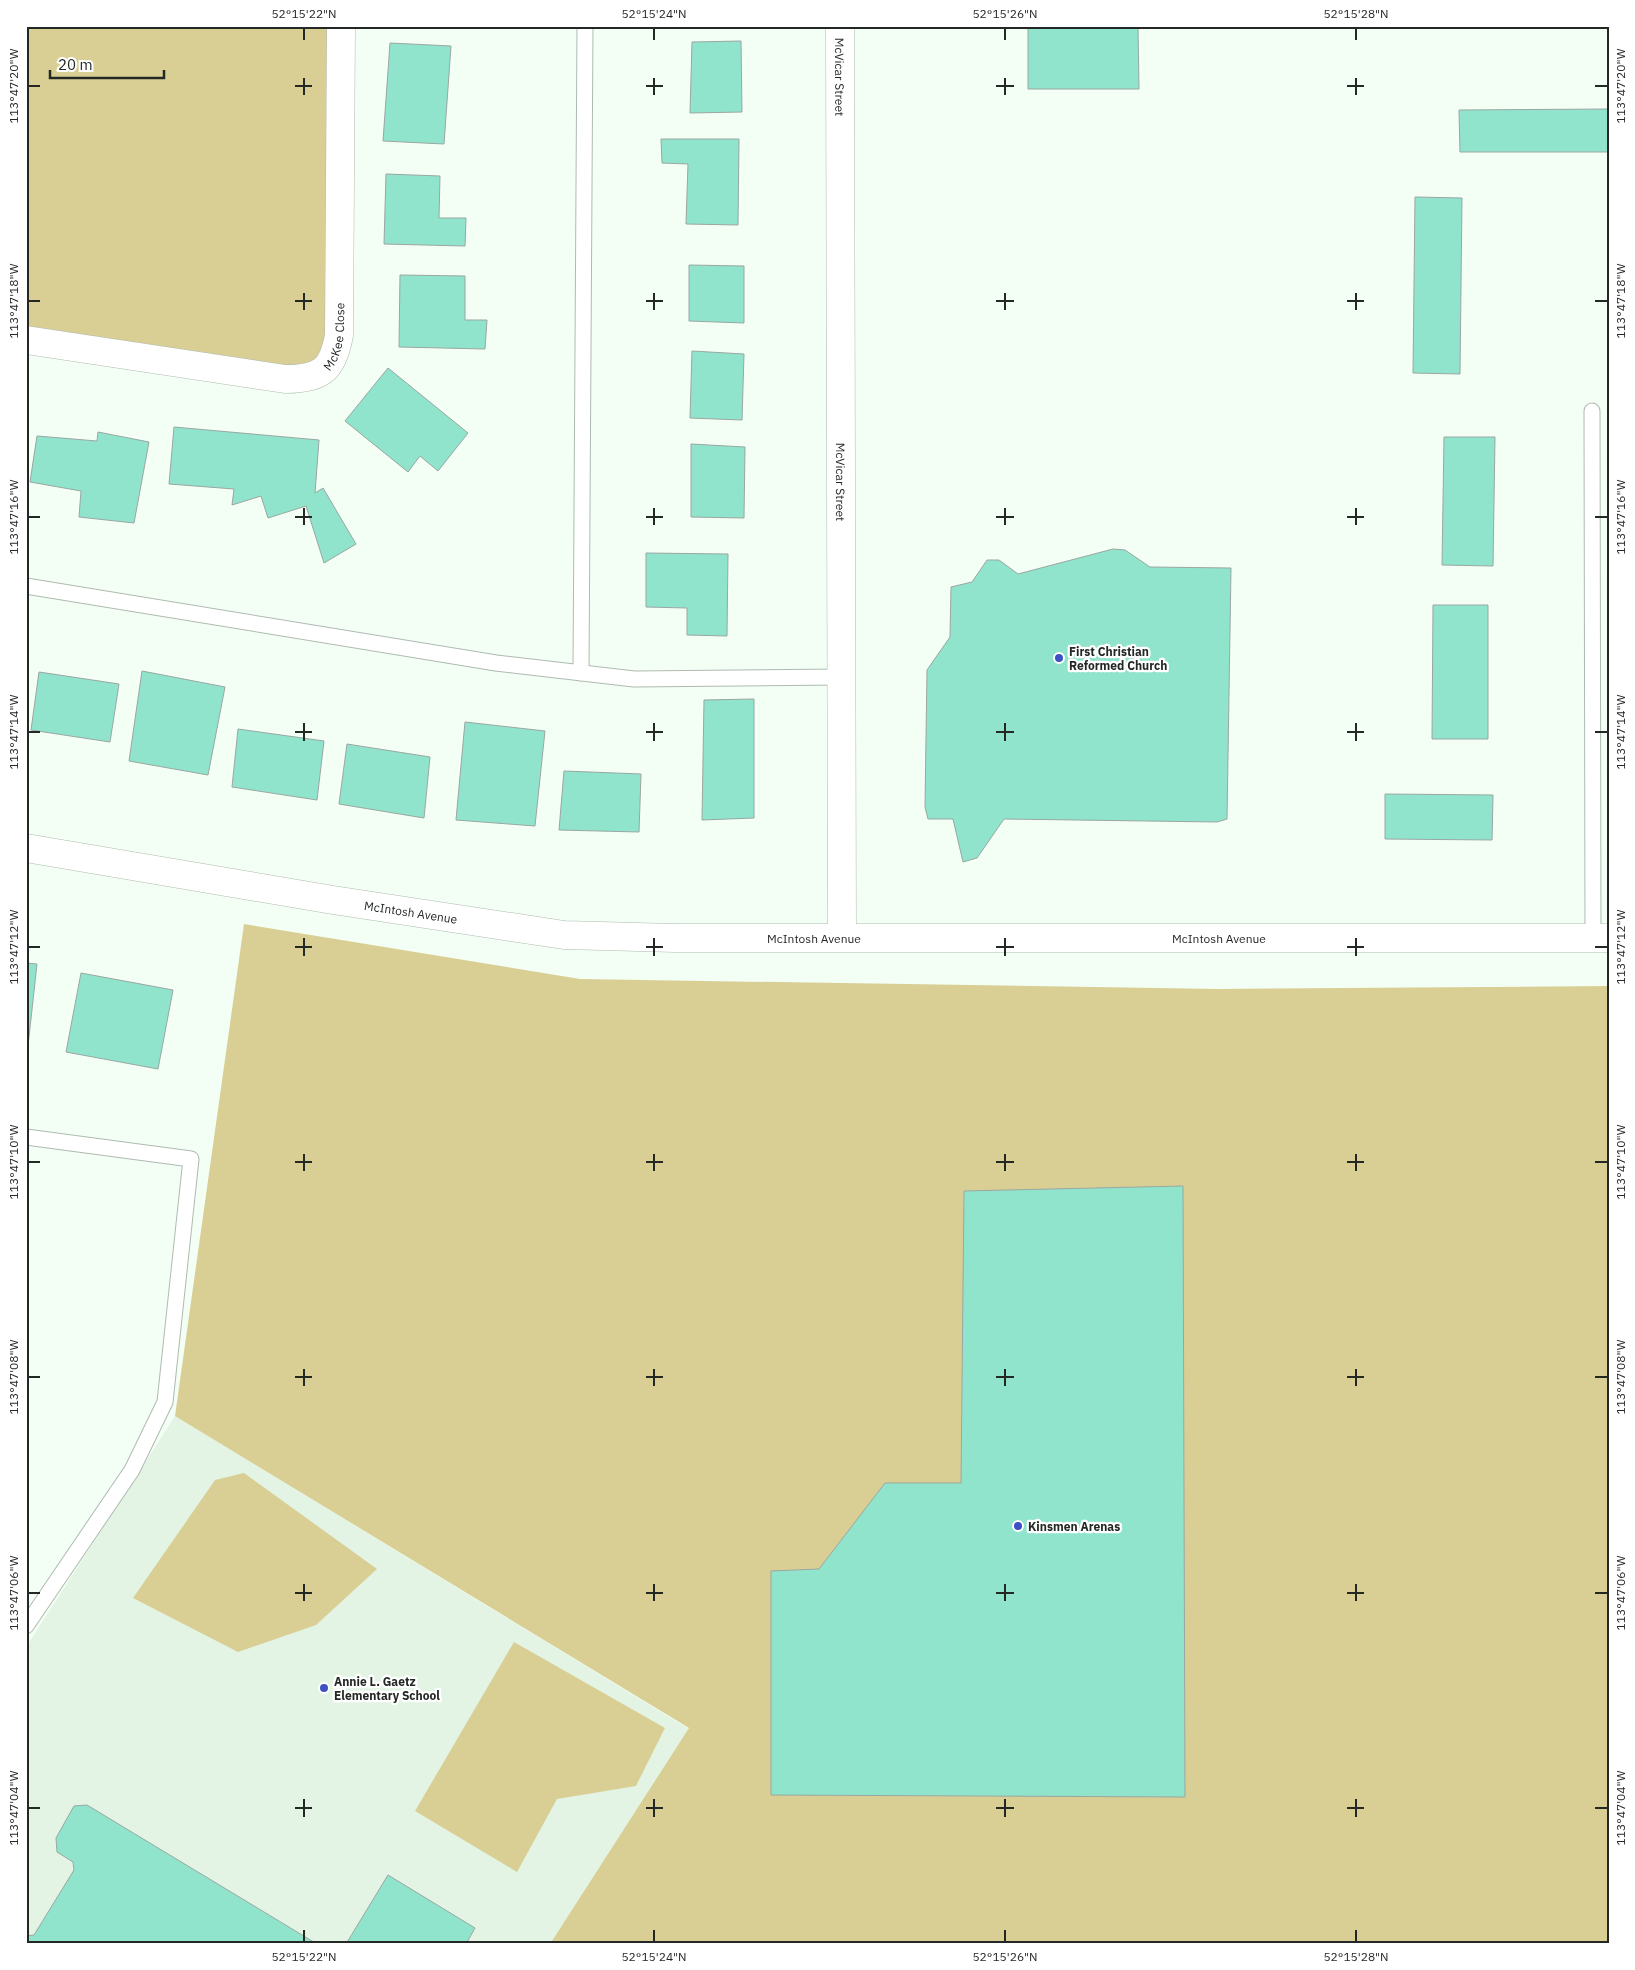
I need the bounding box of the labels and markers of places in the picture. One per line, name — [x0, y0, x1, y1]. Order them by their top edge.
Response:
place label: First Christian Reformed Church — [1069, 644, 1167, 673]
marker: First Christian Reformed Church — [1053, 652, 1065, 664]
place label: Kinsmen Arenas — [1028, 1519, 1120, 1534]
marker: Kinsmen Arenas — [1012, 1520, 1024, 1532]
place label: Annie L. Gaetz Elementary School — [334, 1674, 440, 1703]
marker: Annie L. Gaetz Elementary School — [318, 1682, 330, 1694]

